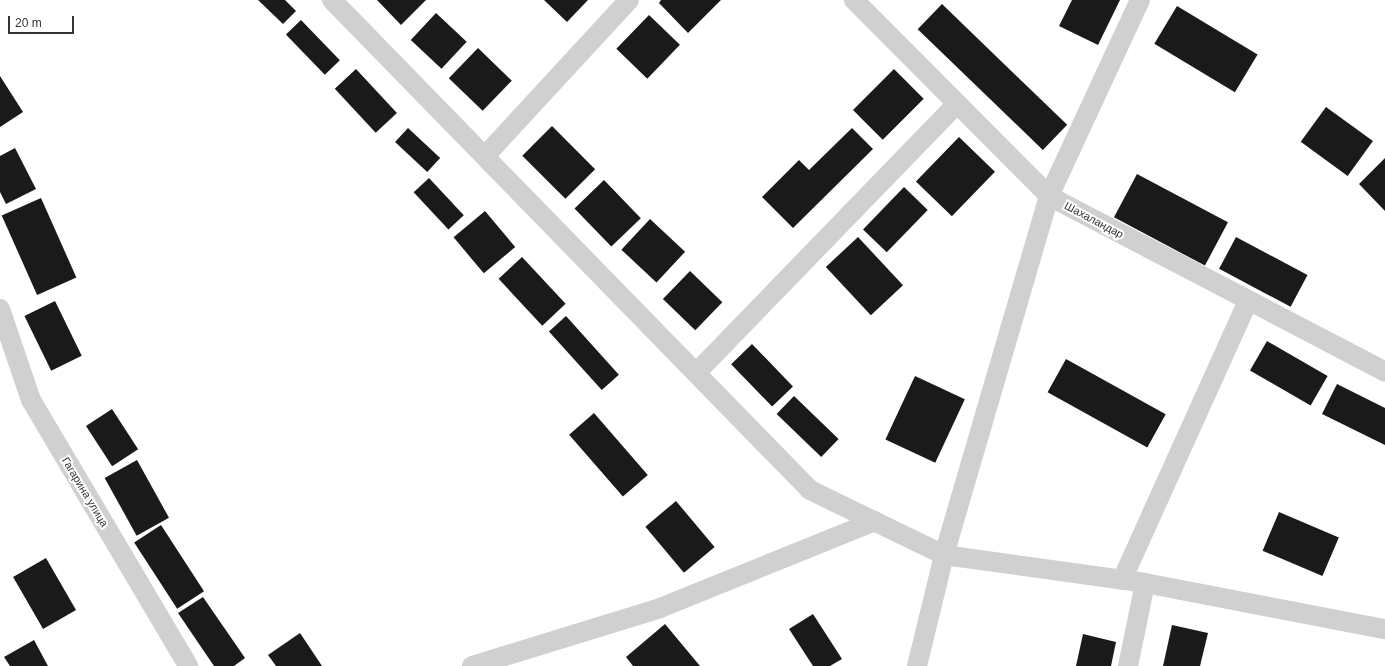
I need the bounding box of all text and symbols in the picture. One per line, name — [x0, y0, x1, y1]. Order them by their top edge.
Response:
scale bar — [10, 8, 76, 34]
text: 20 m — [15, 16, 42, 30]
street label: Шахаландар — [1062, 199, 1126, 241]
street label: Гагарина улица — [59, 455, 111, 529]

